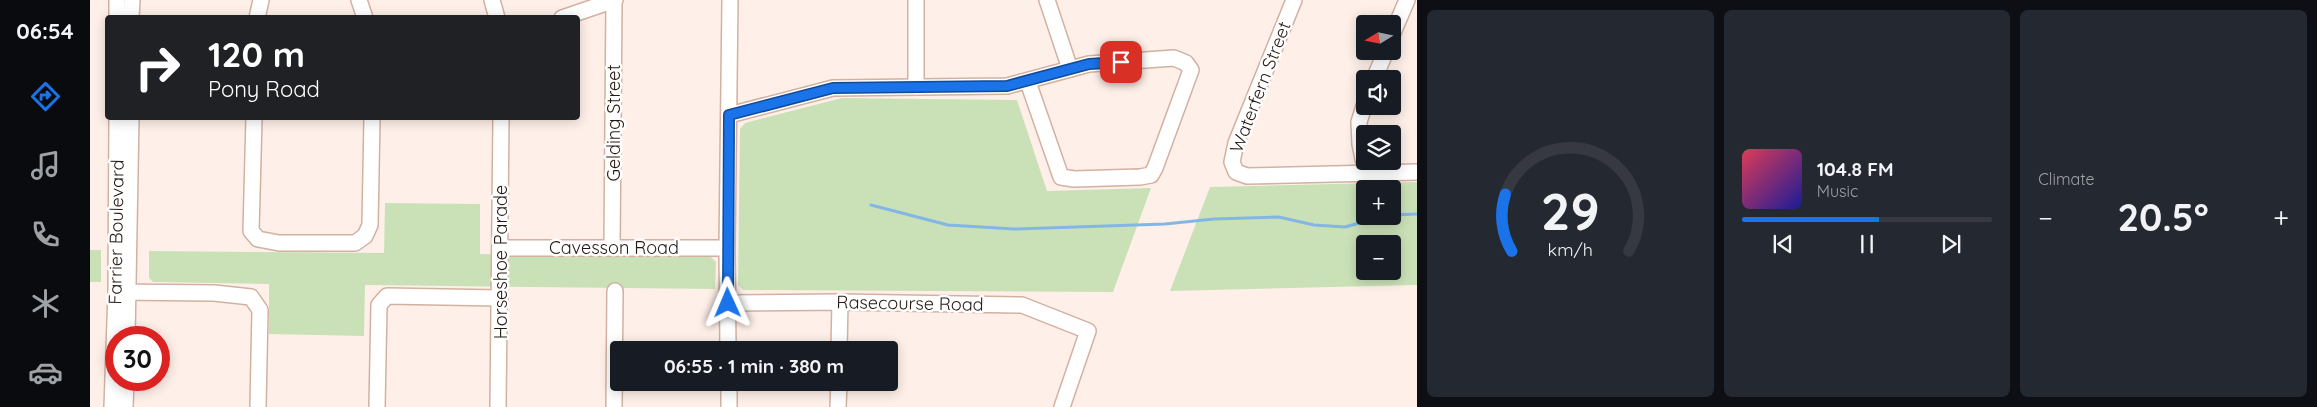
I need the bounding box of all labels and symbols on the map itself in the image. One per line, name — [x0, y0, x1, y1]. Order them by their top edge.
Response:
north arrow — [1356, 15, 1401, 60]
street label: Waterfern Street — [1224, 18, 1296, 156]
pin — [1100, 41, 1142, 83]
street label: Gelding Street — [602, 64, 625, 182]
street label: Farrier Boulevard — [103, 159, 129, 305]
street label: Horseshoe Parade — [489, 185, 512, 339]
street label: Cavesson Road — [549, 236, 679, 259]
position arrow — [701, 276, 753, 328]
street label: Rasecourse Road — [836, 290, 984, 316]
speed limit sign: 30 — [105, 326, 170, 391]

